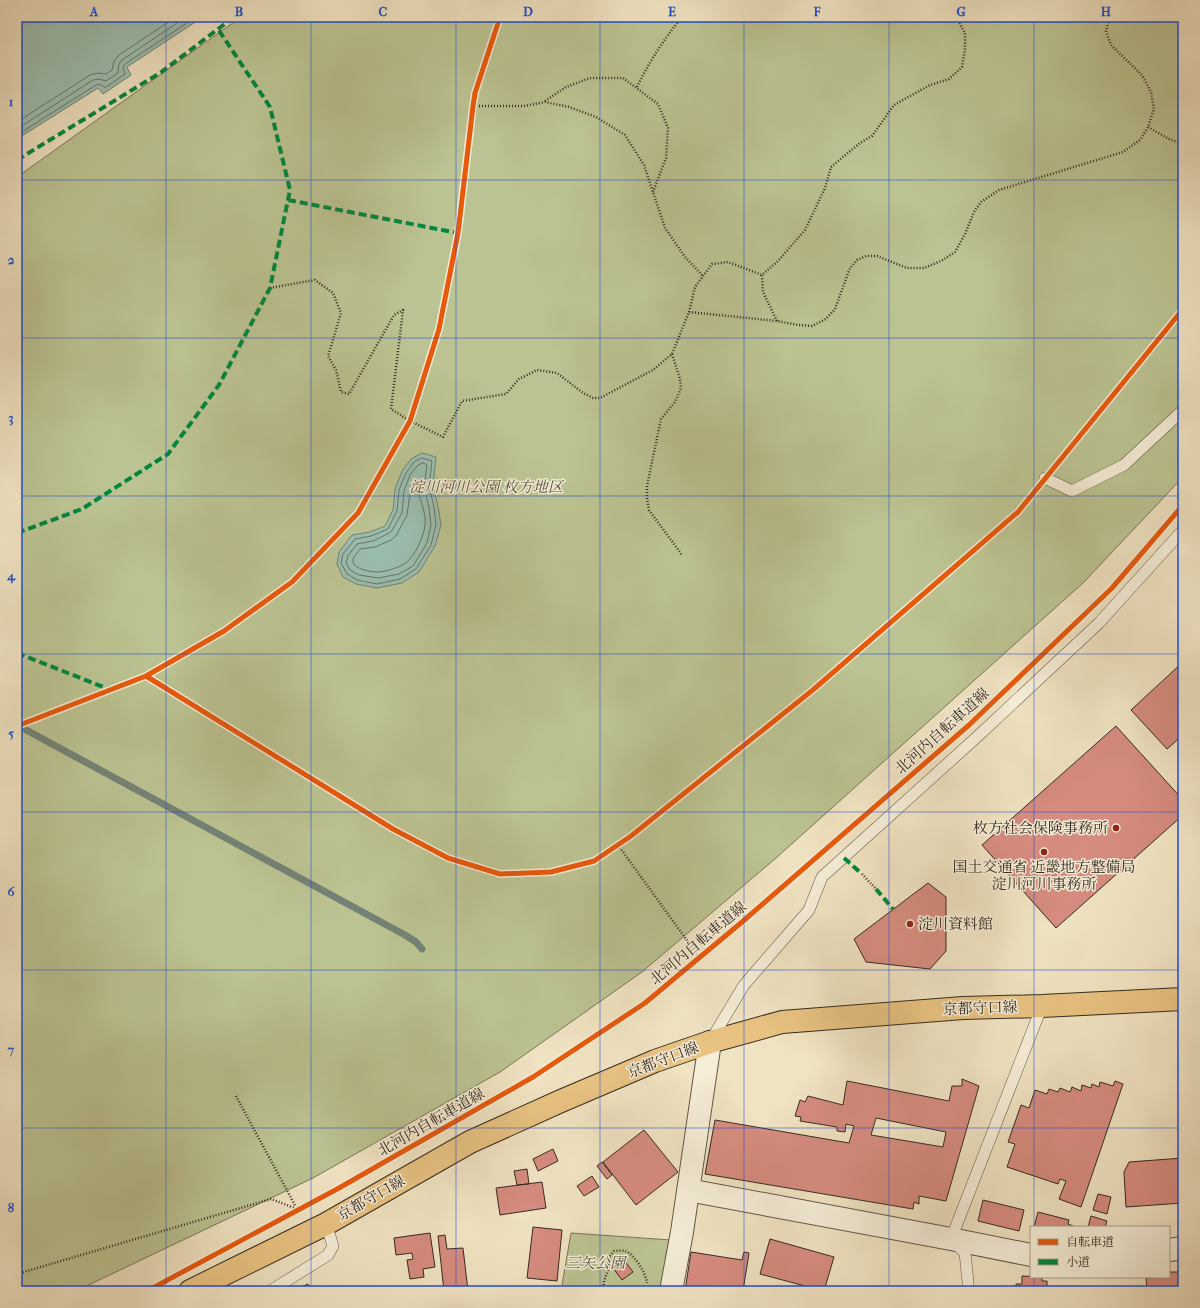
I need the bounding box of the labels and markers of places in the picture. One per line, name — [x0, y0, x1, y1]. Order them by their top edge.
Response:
place label: 枚方社会保険事務所 — [973, 819, 1108, 837]
marker: 枚方社会保険事務所 — [1111, 823, 1121, 833]
marker: 国土交通省 近畿地方整備局 淀川河川事務所 — [1039, 847, 1049, 857]
place label: 国土交通省 近畿地方整備局 淀川河川事務所 — [952, 858, 1136, 893]
place label: 淀川資料館 — [918, 915, 993, 933]
marker: 淀川資料館 — [905, 919, 915, 929]

